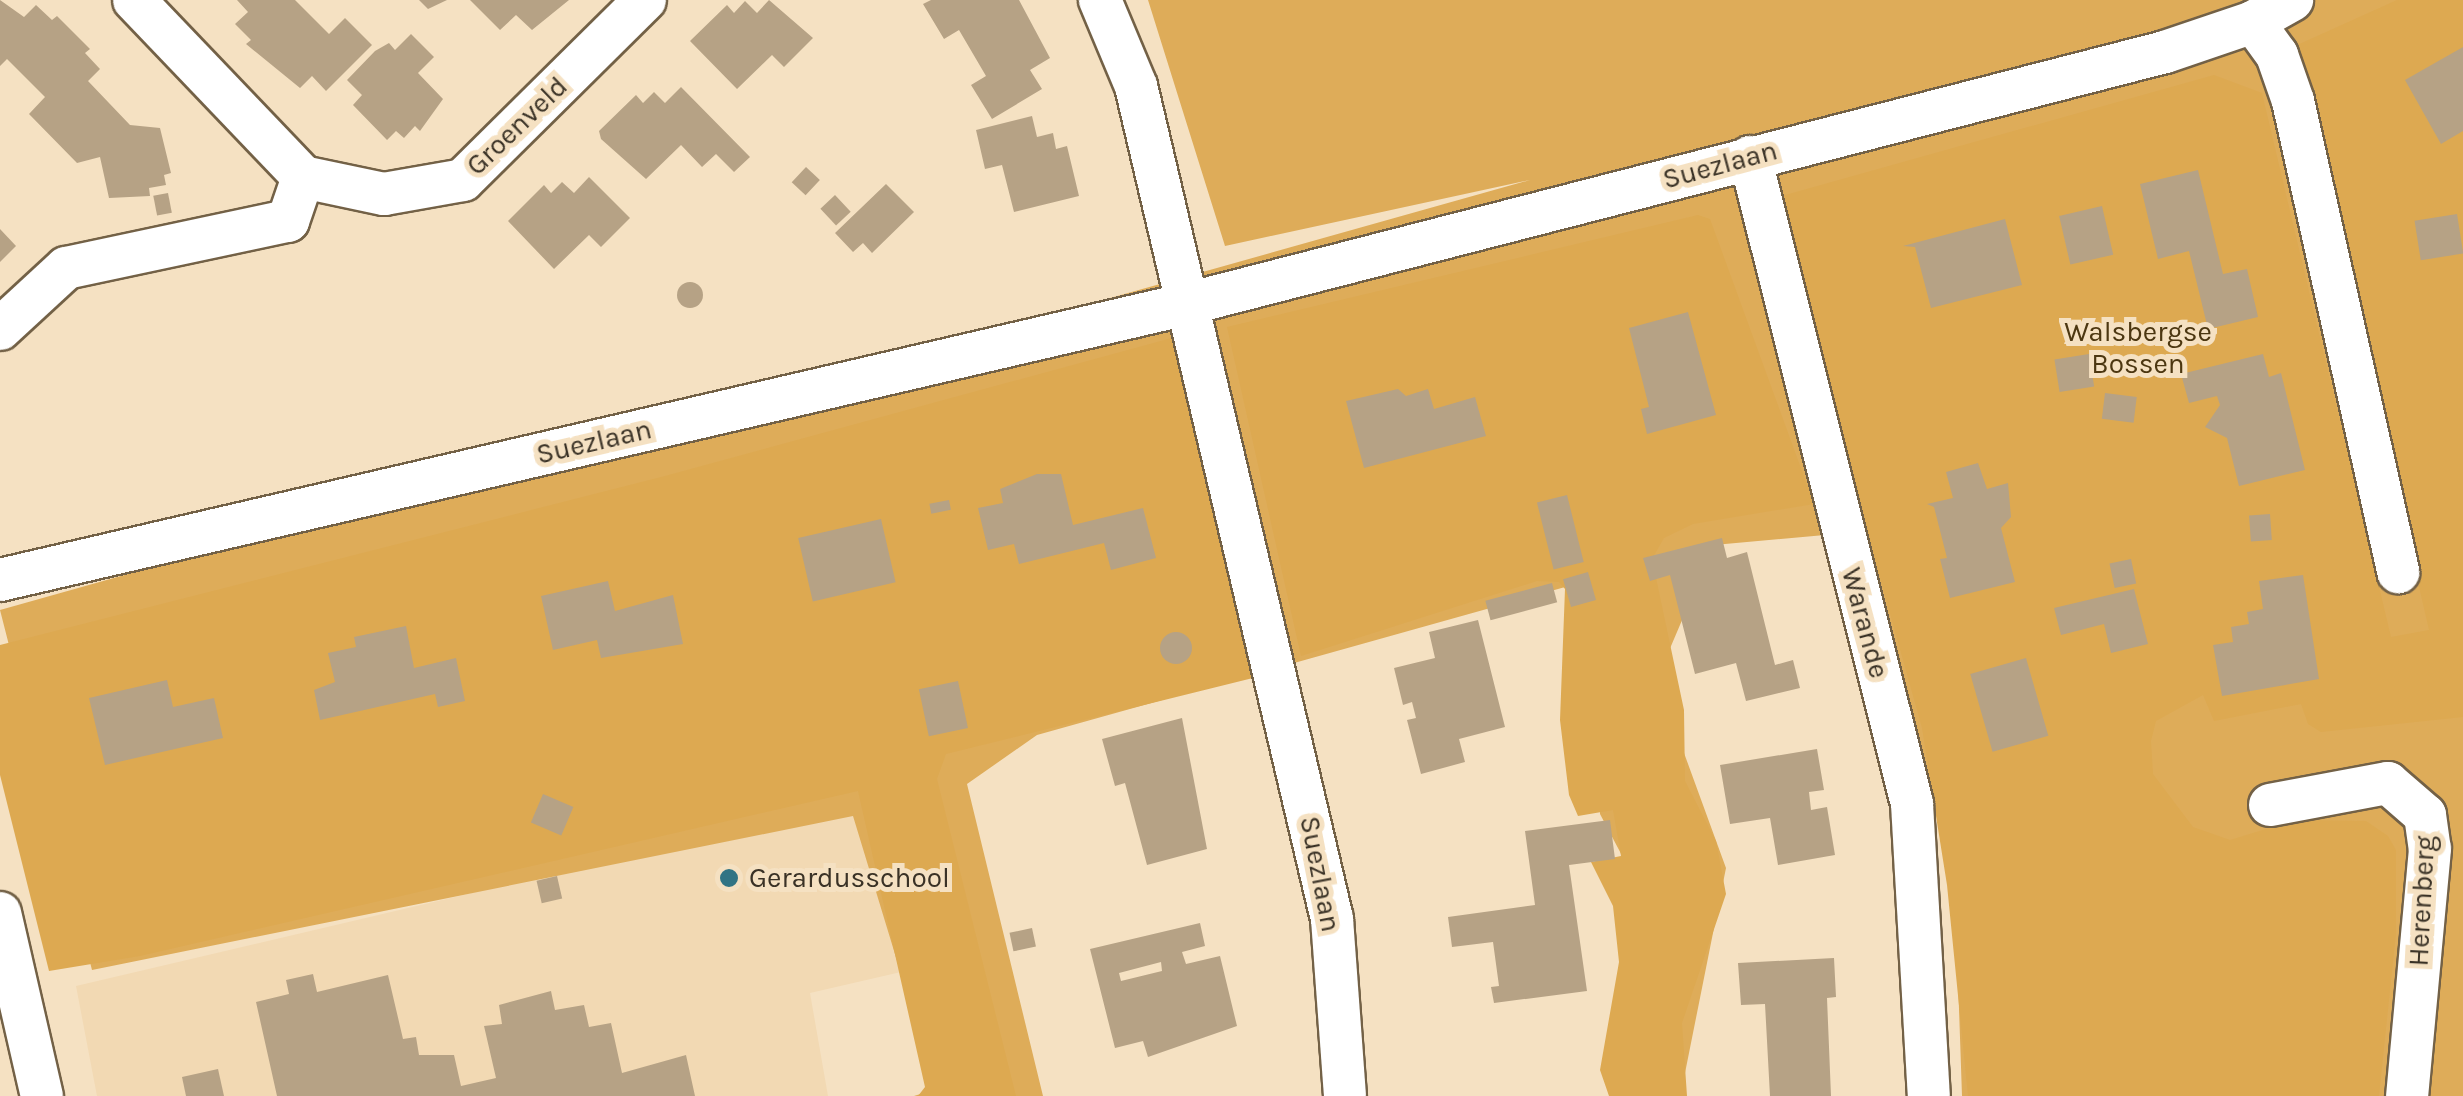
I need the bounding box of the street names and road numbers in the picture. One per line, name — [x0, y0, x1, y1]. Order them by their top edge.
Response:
street label: Groenveld — [459, 70, 575, 182]
street label: Suezlaan — [1659, 134, 1781, 196]
street label: Suezlaan — [533, 412, 655, 472]
street label: Warande — [1834, 564, 1896, 682]
street label: Suezlaan — [1292, 813, 1348, 935]
street label: Herenberg — [2402, 835, 2442, 967]

